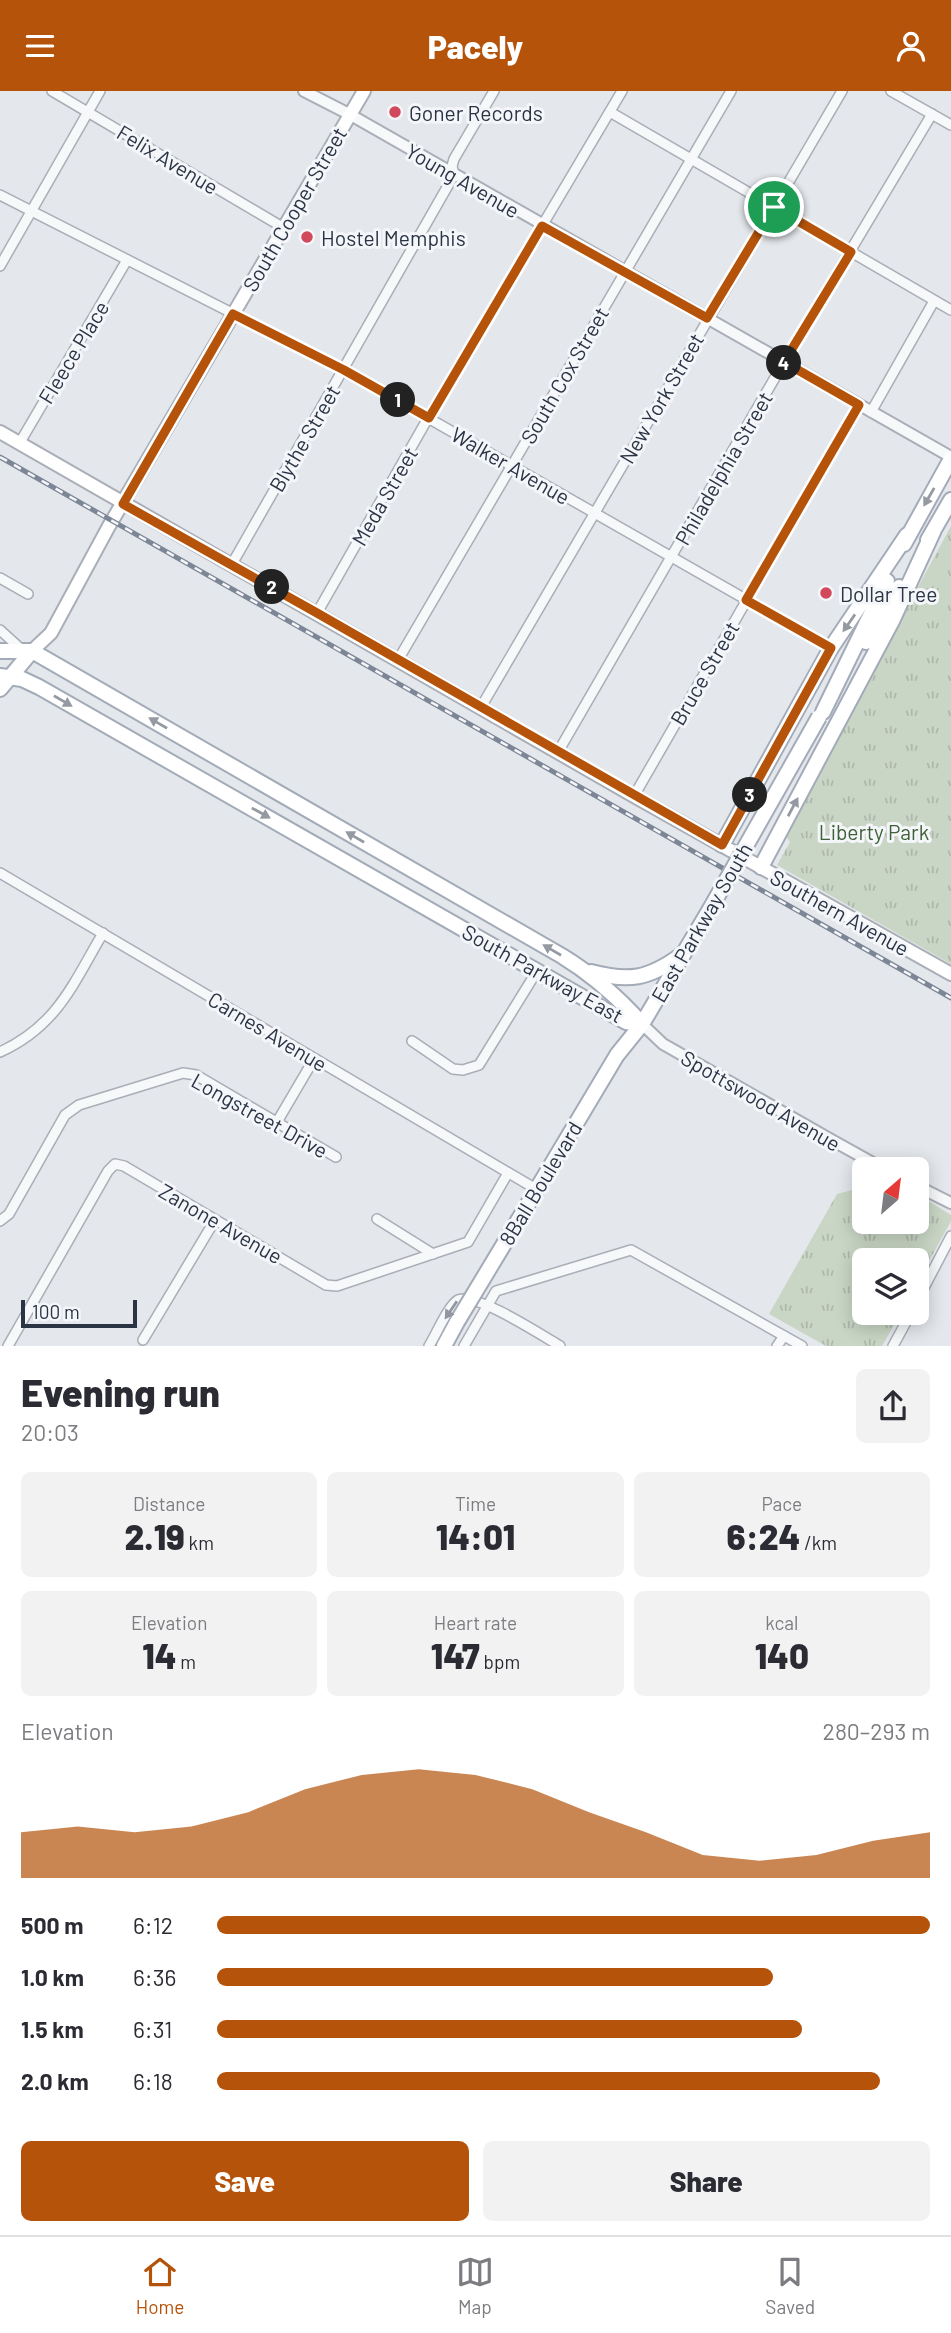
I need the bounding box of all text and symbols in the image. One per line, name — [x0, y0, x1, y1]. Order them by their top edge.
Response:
icon: menu — [21, 27, 59, 65]
text: Pacely — [428, 27, 523, 65]
icon: person — [892, 27, 930, 65]
place label: Goner Records — [409, 100, 543, 125]
marker: Goner Records — [387, 104, 403, 120]
street label: Felix Avenue — [113, 119, 223, 199]
street label: South Cooper Street — [237, 122, 351, 296]
street label: Young Avenue — [402, 137, 524, 223]
pin — [744, 177, 804, 237]
icon: arrive — [755, 188, 793, 226]
place label: Hostel Memphis — [321, 225, 466, 250]
marker: Hostel Memphis — [299, 229, 315, 245]
street label: Fleece Place — [33, 296, 113, 408]
street label: South Cox Street — [515, 302, 613, 448]
street label: New York Street — [614, 328, 708, 468]
pin: 4 — [766, 345, 802, 381]
text: 4 — [778, 351, 789, 374]
street label: Blythe Street — [263, 380, 345, 496]
pin: 1 — [380, 383, 416, 417]
street label: Philadelphia Street — [669, 387, 777, 549]
text: 1 — [394, 388, 401, 411]
street label: Walker Avenue — [447, 421, 575, 509]
street label: Meda Street — [346, 442, 422, 550]
one-way arrow — [923, 488, 935, 507]
pin: 2 — [254, 569, 290, 605]
text: 2 — [266, 575, 277, 598]
place label: Dollar Tree — [840, 581, 937, 606]
marker: Dollar Tree — [818, 585, 834, 601]
one-way arrow — [842, 614, 856, 632]
street label: Bruce Street — [664, 617, 744, 729]
one-way arrow — [53, 695, 72, 707]
one-way arrow — [148, 717, 167, 729]
pin: 3 — [732, 777, 768, 813]
text: 3 — [744, 783, 755, 806]
one-way arrow — [787, 797, 799, 816]
one-way arrow — [251, 807, 270, 819]
park label: Liberty Park — [819, 819, 929, 844]
one-way arrow — [345, 830, 364, 843]
street label: East Parkway South — [645, 838, 757, 1006]
street label: Southern Avenue — [766, 864, 914, 960]
street label: South Parkway East — [458, 918, 628, 1028]
one-way arrow — [542, 944, 562, 956]
street label: Carnes Avenue — [204, 986, 332, 1076]
street label: Spottswood Avenue — [677, 1044, 845, 1156]
street label: Longstreet Drive — [188, 1067, 332, 1163]
street label: 8Ball Boulevard — [493, 1117, 587, 1249]
north arrow — [852, 1157, 929, 1234]
map controls — [852, 1157, 929, 1325]
street label: Zanone Avenue — [155, 1178, 287, 1268]
button: layers — [852, 1248, 929, 1325]
scale bar — [21, 1297, 136, 1329]
text: 100 m — [32, 1300, 80, 1323]
one-way arrow — [445, 1300, 458, 1320]
text: Evening run — [21, 1369, 220, 1415]
button: share — [856, 1369, 930, 1443]
text: 20:03 — [21, 1418, 79, 1446]
text: Distance — [133, 1492, 205, 1515]
text: Time — [455, 1492, 496, 1515]
text: Pace — [761, 1492, 802, 1515]
text: 2.19 — [124, 1515, 185, 1557]
text: 14:01 — [436, 1515, 515, 1557]
text: 6:24 — [727, 1515, 800, 1557]
text: km — [185, 1531, 214, 1554]
text: /km — [800, 1531, 837, 1554]
text: Elevation — [131, 1611, 207, 1634]
text: Heart rate — [434, 1611, 517, 1634]
text: kcal — [765, 1611, 798, 1634]
text: 14 — [142, 1634, 177, 1676]
text: 147 — [431, 1634, 480, 1676]
text: 140 — [755, 1634, 809, 1676]
text: m — [177, 1650, 196, 1673]
text: bpm — [480, 1650, 520, 1673]
text: Elevation — [21, 1717, 114, 1745]
text: 280–293 m — [823, 1717, 930, 1745]
text: 500 m — [21, 1911, 83, 1939]
text: 6:12 — [133, 1911, 173, 1939]
text: 1.0 km — [21, 1963, 84, 1991]
text: 6:36 — [133, 1963, 176, 1991]
text: 1.5 km — [21, 2015, 84, 2043]
text: 6:31 — [133, 2015, 172, 2043]
text: 2.0 km — [21, 2067, 89, 2095]
text: 6:18 — [133, 2067, 173, 2095]
button: Save — [21, 2141, 469, 2221]
button: Share — [483, 2141, 930, 2221]
tab: Home — [136, 2253, 184, 2318]
tab: Map — [456, 2253, 494, 2318]
tab: Saved — [765, 2253, 815, 2318]

